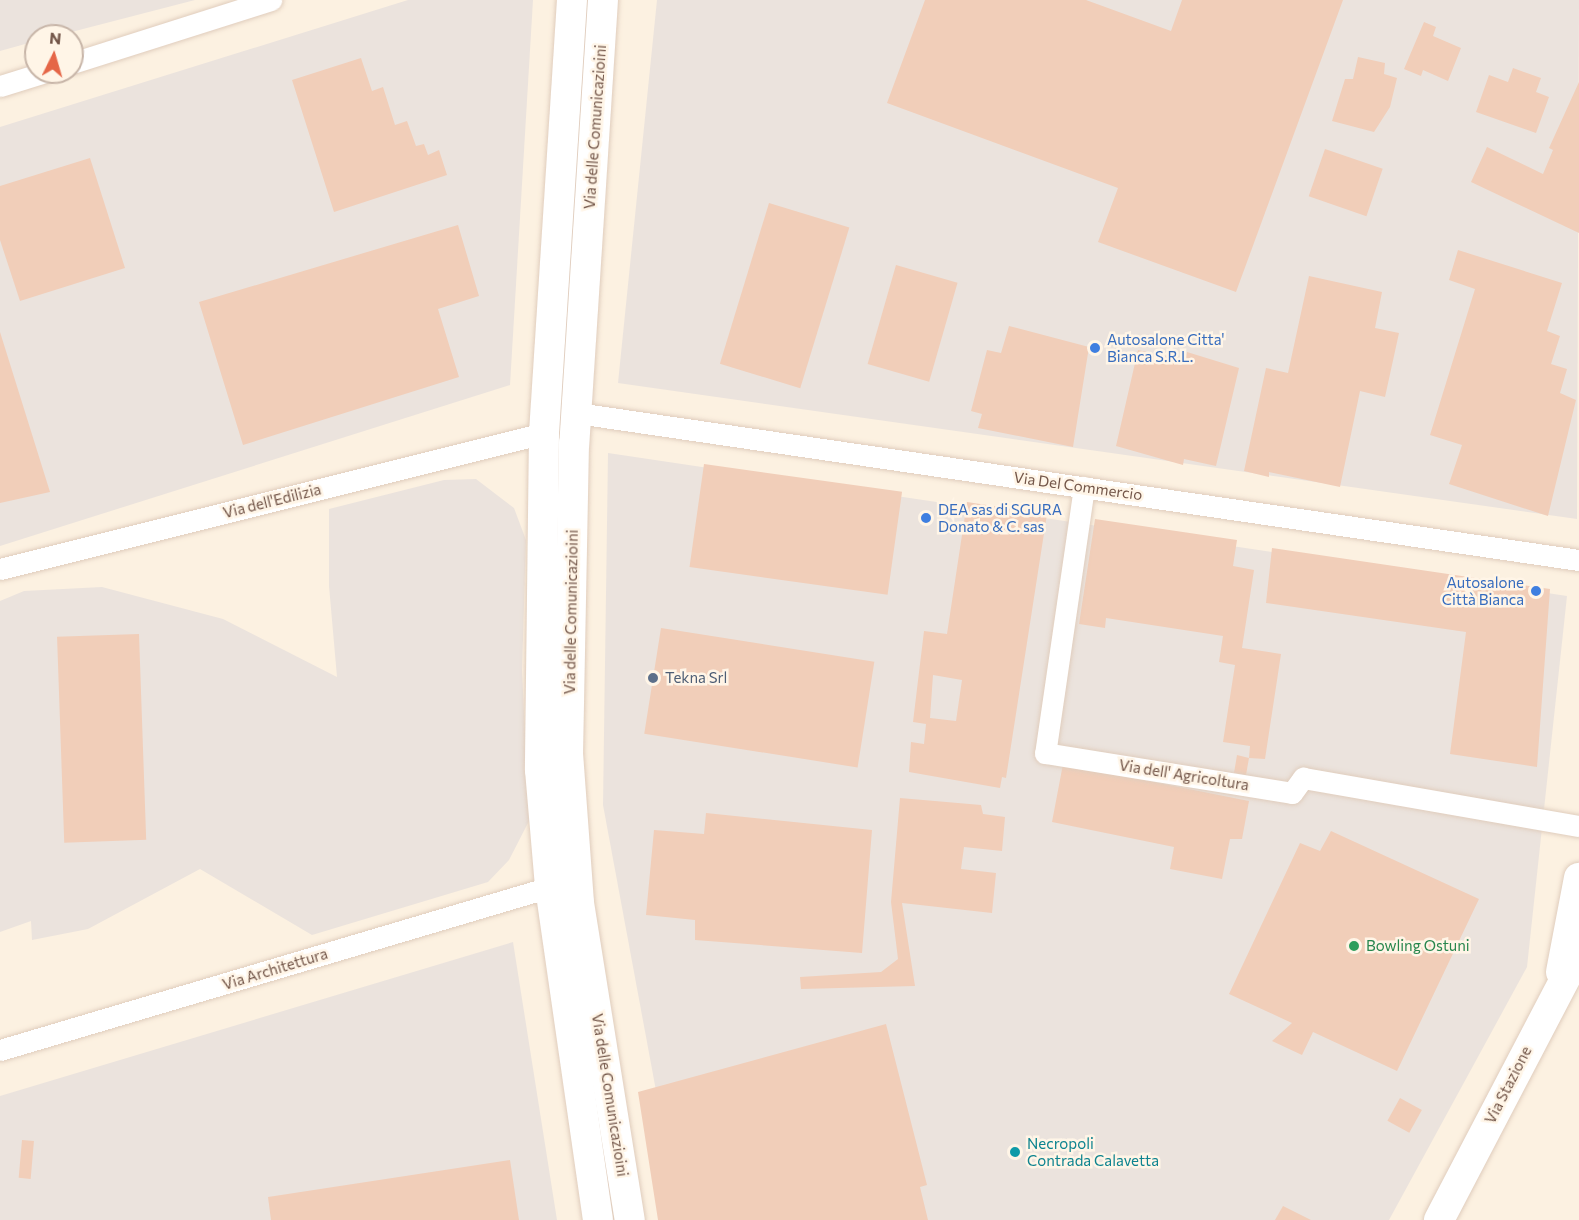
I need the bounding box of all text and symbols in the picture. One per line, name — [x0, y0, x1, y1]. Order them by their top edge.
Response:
north arrow — [24, 24, 84, 84]
text: N — [49, 28, 62, 48]
street label: Via delle Comunicazioini — [580, 44, 610, 210]
place label: Autosalone Citta' Bianca S.R.L. — [1107, 330, 1225, 365]
marker: Autosalone Citta' Bianca S.R.L. — [1088, 341, 1102, 355]
street label: Via Del Commercio — [1012, 468, 1144, 504]
street label: Via dell'Edilizia — [221, 480, 323, 522]
place label: DEA sas di SGURA Donato & C. sas — [938, 500, 1062, 535]
marker: DEA sas di SGURA Donato & C. sas — [919, 511, 933, 525]
street label: Via delle Comunicazioini — [561, 529, 581, 695]
place label: Autosalone Città Bianca — [1442, 573, 1524, 608]
marker: Autosalone Città Bianca — [1529, 584, 1543, 598]
place label: Tekna Srl — [665, 669, 727, 687]
marker: Tekna Srl — [646, 671, 660, 685]
street label: Via dell' Agricoltura — [1118, 756, 1250, 794]
place label: Bowling Ostuni — [1366, 937, 1470, 955]
marker: Bowling Ostuni — [1347, 939, 1361, 953]
street label: Via Architettura — [220, 944, 330, 994]
street label: Via delle Comunicazioini — [588, 1012, 632, 1178]
street label: Via Stazione — [1481, 1043, 1535, 1127]
place label: Necropoli Contrada Calavetta — [1027, 1134, 1159, 1169]
marker: Necropoli Contrada Calavetta — [1008, 1145, 1022, 1159]

